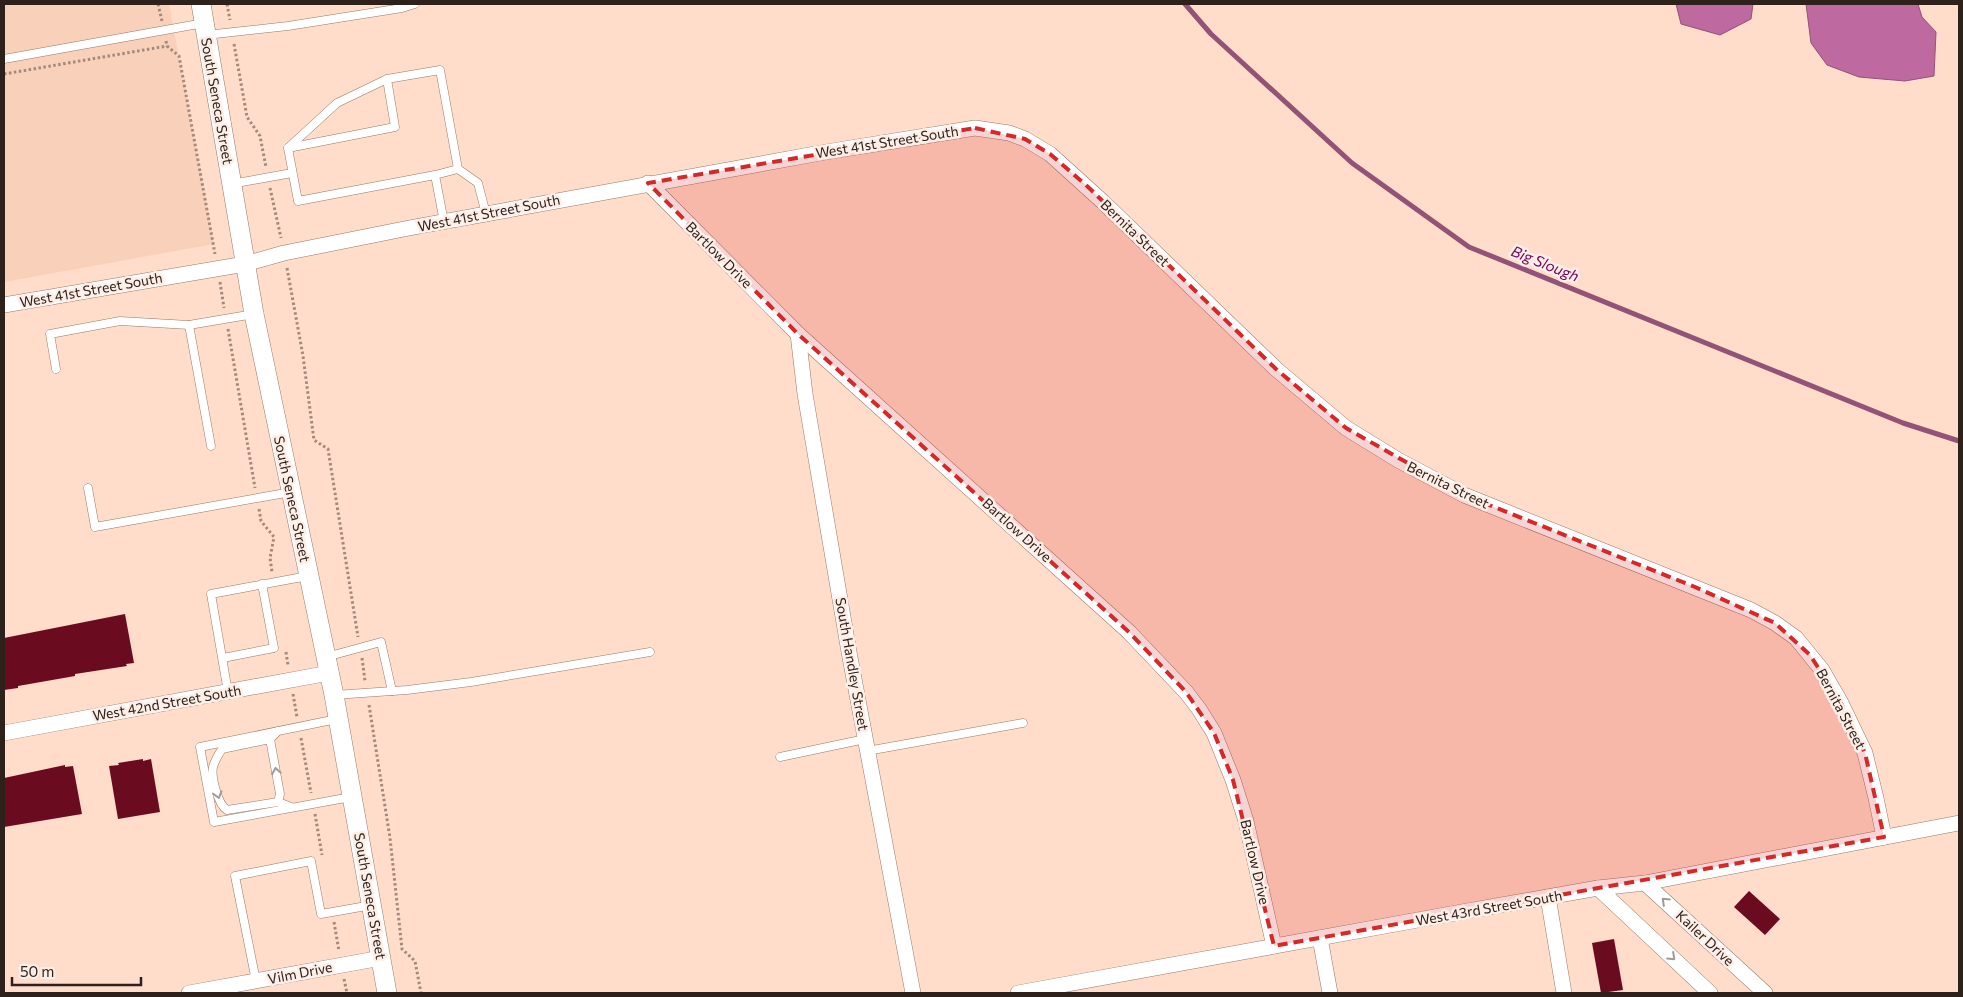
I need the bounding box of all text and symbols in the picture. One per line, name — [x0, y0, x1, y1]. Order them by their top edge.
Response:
street label: South Seneca Street — [198, 36, 237, 166]
street label: West 41st Street South — [814, 122, 960, 161]
street label: West 41st Street South — [416, 190, 561, 235]
street label: Bernita Street — [1097, 196, 1173, 270]
street label: Bartlow Drive — [683, 218, 756, 291]
water label: Big Slough — [1509, 241, 1582, 285]
street label: West 41st Street South — [18, 269, 164, 310]
street label: South Seneca Street — [271, 434, 314, 564]
street label: Bernita Street — [1405, 457, 1492, 512]
street label: Bartlow Drive — [979, 494, 1055, 565]
street label: South Handley Street — [832, 596, 873, 732]
street label: Bernita Street — [1813, 666, 1870, 752]
street label: West 42nd Street South — [91, 681, 243, 724]
one-way arrow — [271, 766, 282, 775]
one-way arrow — [213, 790, 223, 799]
street label: Bartlow Drive — [1237, 818, 1274, 906]
street label: South Seneca Street — [351, 831, 390, 961]
street label: West 43rd Street South — [1414, 886, 1563, 929]
one-way arrow — [1661, 898, 1670, 907]
street label: Kailer Drive — [1673, 906, 1738, 969]
one-way arrow — [1666, 951, 1675, 960]
scale bar — [12, 954, 141, 986]
street label: Vilm Drive — [266, 958, 334, 987]
text: 50 m — [20, 962, 54, 980]

